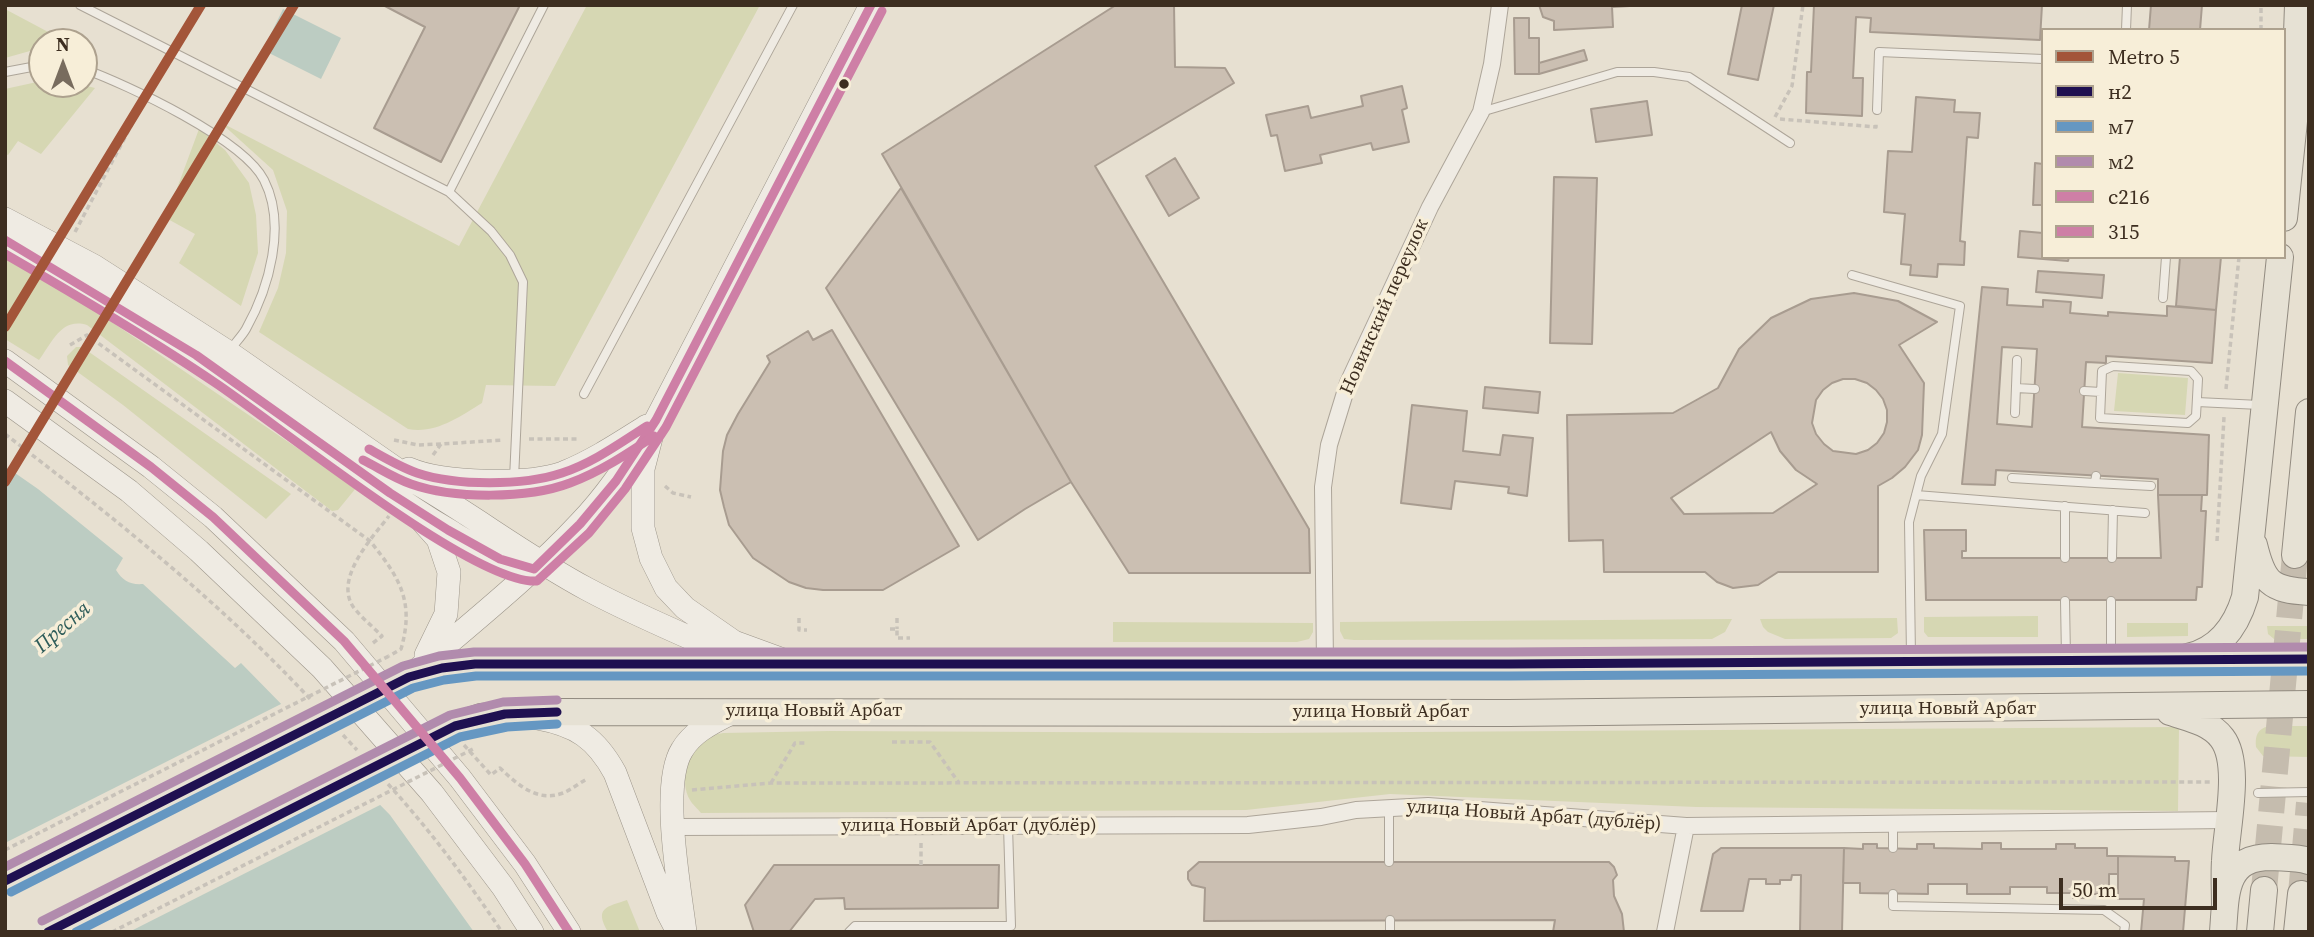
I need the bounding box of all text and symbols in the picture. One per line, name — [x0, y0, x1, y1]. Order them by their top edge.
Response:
north arrow — [28, 28, 98, 98]
legend — [2041, 28, 2286, 259]
text: N — [56, 31, 70, 57]
text: Metro 5 — [2108, 42, 2180, 71]
unlabelled marker — [837, 77, 851, 91]
text: н2 — [2108, 77, 2132, 106]
text: м7 — [2108, 112, 2134, 141]
text: м2 — [2108, 147, 2134, 176]
text: с216 — [2108, 182, 2150, 211]
street label: Новинский переулок — [1336, 216, 1434, 398]
text: 315 — [2108, 217, 2140, 246]
water label: Пресня — [30, 597, 96, 659]
street label: улица Новый Арбат — [1860, 698, 2036, 720]
street label: улица Новый Арбат — [726, 700, 902, 722]
street label: улица Новый Арбат — [1293, 701, 1469, 723]
street label: улица Новый Арбат (дублёр) — [1406, 796, 1662, 836]
street label: улица Новый Арбат (дублёр) — [841, 815, 1097, 837]
scale bar — [2062, 864, 2220, 908]
text: 50 m — [2072, 875, 2117, 904]

